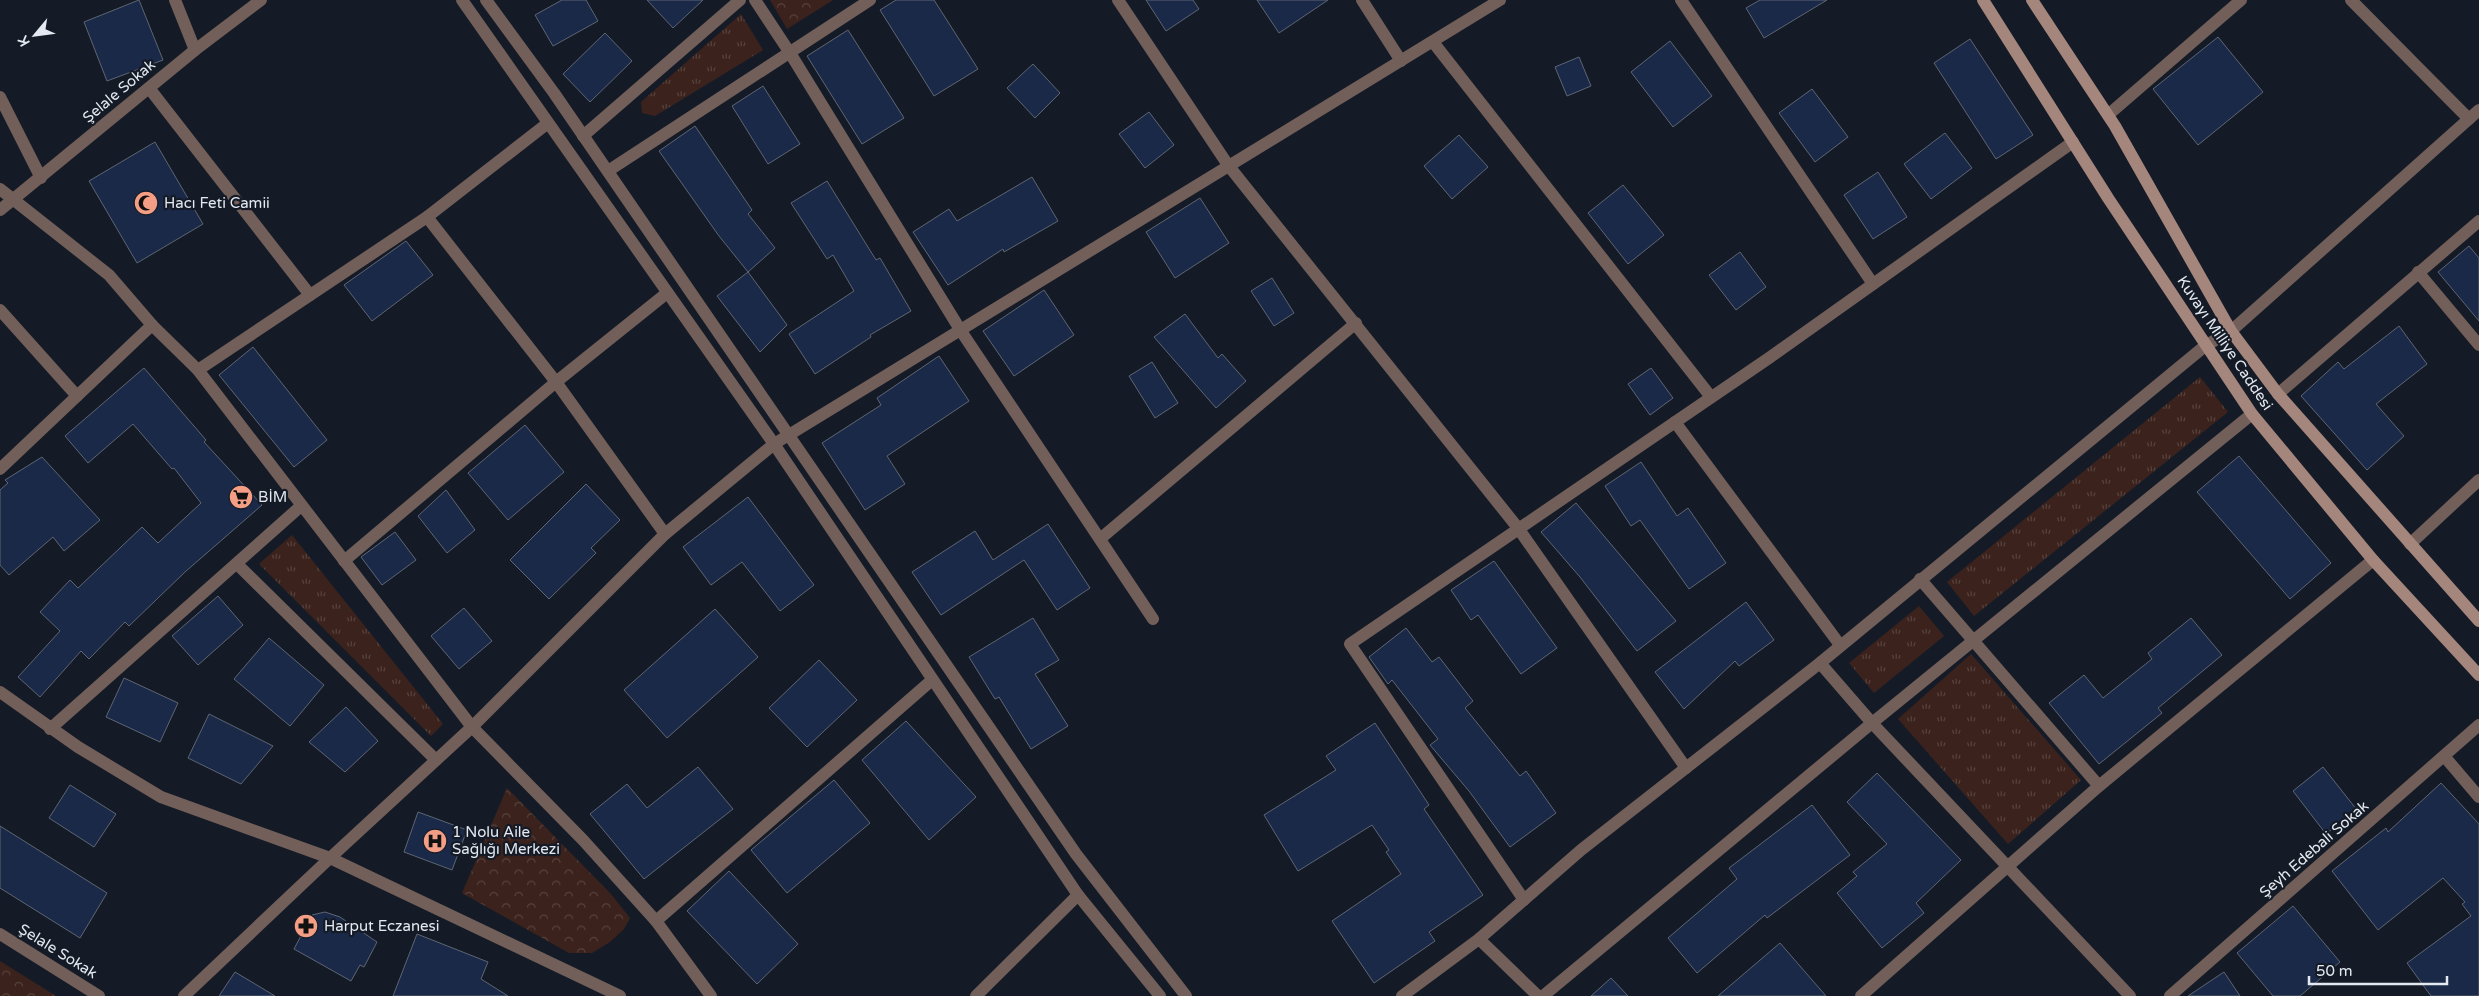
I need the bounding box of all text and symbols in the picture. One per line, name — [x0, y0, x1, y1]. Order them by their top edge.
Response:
north arrow — [10, 10, 60, 60]
text: K — [14, 32, 34, 49]
street label: Şelale Sokak — [79, 55, 159, 127]
mosque icon: Hacı Feti Camii — [133, 190, 159, 216]
place label: Hacı Feti Camii — [164, 194, 270, 212]
street label: Kuvayı Milliye Caddesi — [2173, 273, 2277, 413]
supermarket icon: BİM — [228, 484, 254, 510]
place label: BİM — [258, 488, 287, 506]
street label: Şeyh Edebali Sokak — [2256, 797, 2372, 901]
place label: 1 Nolu Aile Sağlığı Merkezi — [452, 823, 560, 858]
hospital icon: 1 Nolu Aile Sağlığı Merkezi — [422, 828, 448, 854]
pharmacy icon: Harput Eczanesi — [293, 913, 319, 939]
place label: Harput Eczanesi — [324, 917, 440, 935]
street label: Şelale Sokak — [15, 920, 101, 982]
scale bar — [2309, 954, 2446, 986]
text: 50 m — [2316, 962, 2353, 980]

